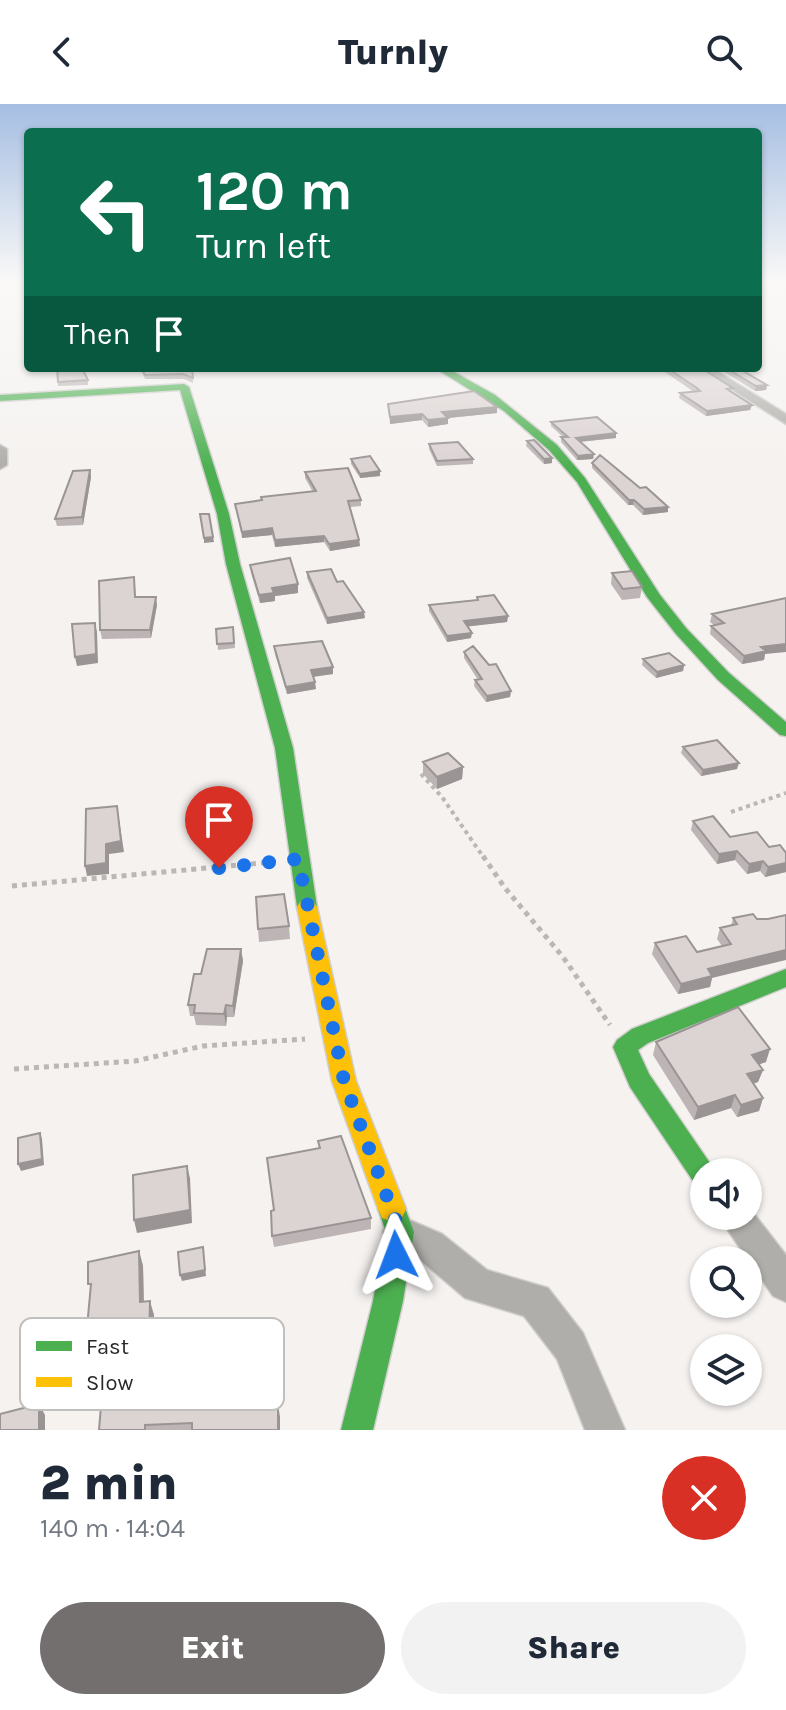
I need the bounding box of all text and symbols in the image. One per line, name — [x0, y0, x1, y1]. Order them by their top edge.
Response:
icon: back — [40, 30, 84, 74]
icon: search — [702, 30, 746, 74]
text: Turnly — [338, 31, 448, 73]
text: 120 m — [196, 158, 353, 223]
icon: left — [64, 160, 168, 264]
text: Turn left — [196, 225, 331, 267]
icon: arrive — [147, 312, 191, 356]
text: Then — [64, 316, 131, 352]
pin — [185, 786, 253, 868]
icon: arrive — [197, 798, 241, 842]
map controls — [690, 1158, 762, 1406]
button: sound — [690, 1158, 762, 1230]
position arrow — [354, 1213, 438, 1297]
button: search — [690, 1246, 762, 1318]
legend — [20, 1318, 284, 1410]
text: Fast — [86, 1334, 129, 1360]
button: layers — [690, 1334, 762, 1406]
text: Slow — [86, 1370, 133, 1396]
text: 2 min — [40, 1455, 178, 1511]
button: close — [662, 1456, 746, 1540]
text: 140 m · 14:04 — [40, 1513, 185, 1544]
button: Exit — [40, 1602, 385, 1694]
button: Share — [401, 1602, 746, 1694]

